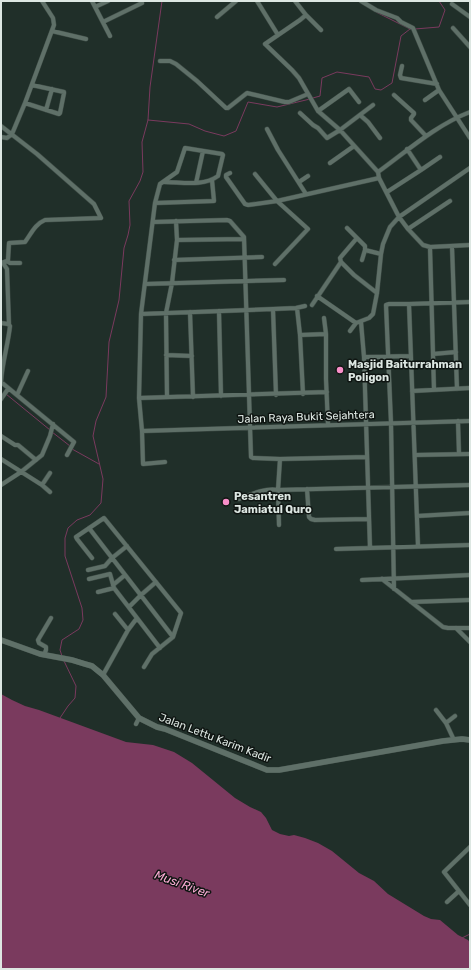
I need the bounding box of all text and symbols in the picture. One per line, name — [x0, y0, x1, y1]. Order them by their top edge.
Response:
place label: Masjid Baiturrahman Poligon — [348, 358, 462, 384]
marker: Masjid Baiturrahman Poligon — [335, 365, 345, 375]
street label: Jalan Raya Bukit Sejahtera — [237, 408, 375, 426]
place label: Pesantren Jamiatul Quro — [234, 490, 312, 516]
marker: Pesantren Jamiatul Quro — [221, 497, 231, 507]
street label: Jalan Lettu Karim Kadir — [157, 711, 274, 766]
water label: Musi River — [153, 868, 212, 901]

